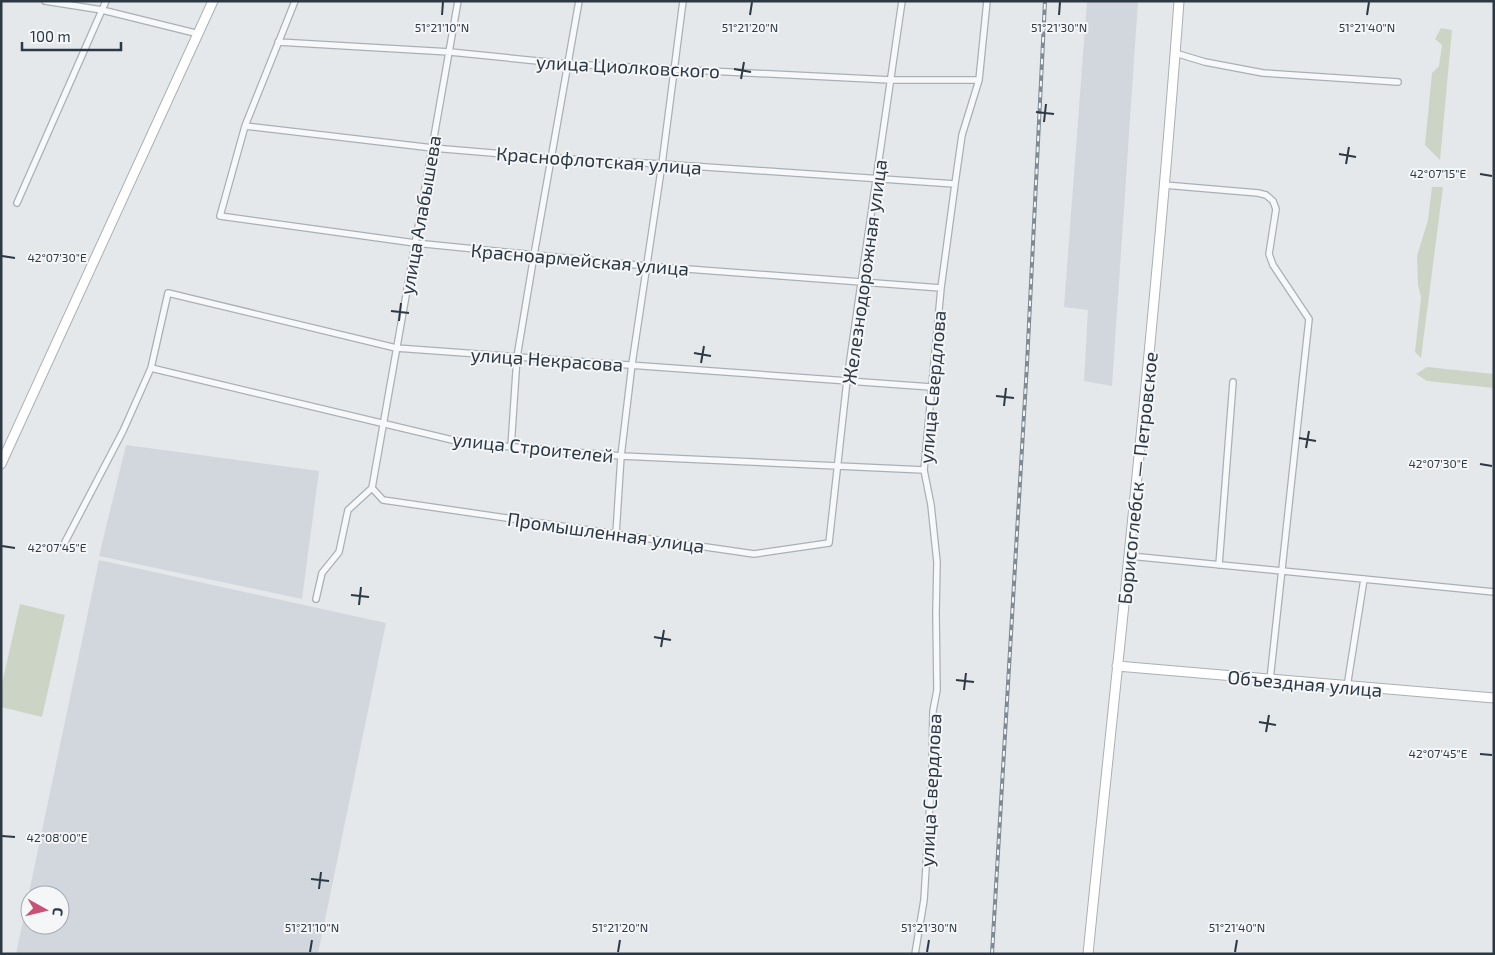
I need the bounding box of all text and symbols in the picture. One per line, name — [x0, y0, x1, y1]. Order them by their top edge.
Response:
scale bar — [22, 20, 121, 52]
text: 51°21'10"N — [415, 20, 469, 34]
text: 51°21'20"N — [722, 20, 778, 34]
text: 51°21'30"N — [1031, 20, 1087, 34]
text: 51°21'40"N — [1339, 20, 1395, 34]
text: 100 m — [30, 27, 71, 45]
street label: улица Циолковского — [535, 50, 721, 83]
street label: улица Алабышева — [395, 133, 446, 297]
street label: Краснофлотская улица — [495, 141, 703, 180]
street label: Железнодорожная улица — [837, 158, 892, 386]
text: 42°07'15"E — [1410, 166, 1467, 180]
street label: Красноармейская улица — [470, 238, 690, 281]
text: 42°07'30"E — [27, 250, 87, 264]
street label: улица Свердлова — [914, 309, 951, 465]
street label: улица Некрасова — [470, 342, 624, 377]
street label: Борисоглебск — Петровское — [1112, 351, 1162, 605]
street label: улица Строителей — [451, 427, 615, 468]
text: 42°07'30"E — [1408, 456, 1468, 470]
street label: Промышленная улица — [506, 507, 706, 558]
text: 42°07'45"E — [28, 540, 87, 554]
street label: Объездная улица — [1226, 665, 1383, 702]
street label: улица Свердлова — [914, 713, 947, 867]
text: 42°07'45"E — [1409, 746, 1468, 760]
text: 42°08'00"E — [27, 830, 88, 844]
north arrow — [20, 885, 70, 935]
text: С — [49, 907, 67, 917]
text: 51°21'10"N — [285, 920, 339, 934]
text: 51°21'20"N — [592, 920, 648, 934]
text: 51°21'30"N — [901, 920, 957, 934]
text: 51°21'40"N — [1209, 920, 1265, 934]

